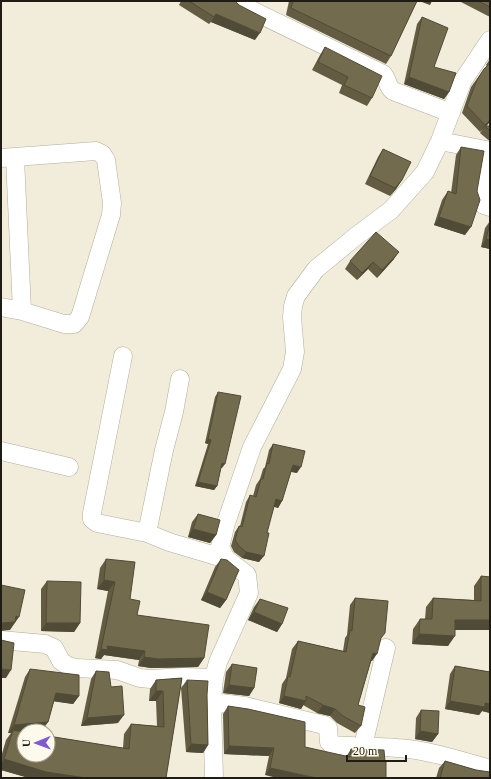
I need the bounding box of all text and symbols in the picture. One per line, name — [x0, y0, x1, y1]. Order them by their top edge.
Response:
north arrow — [16, 723, 56, 763]
scale bar — [347, 737, 406, 763]
text: U — [20, 739, 32, 747]
text: 20 m — [353, 744, 378, 758]

